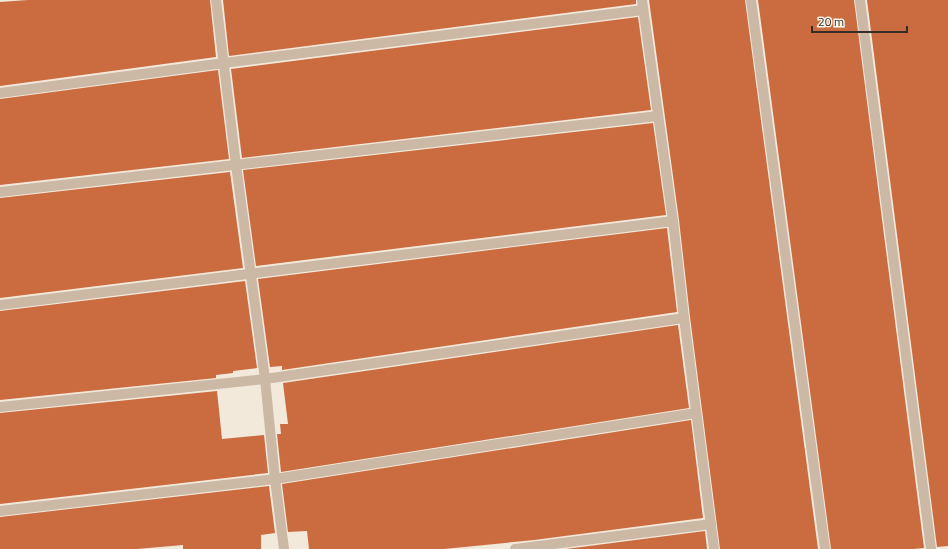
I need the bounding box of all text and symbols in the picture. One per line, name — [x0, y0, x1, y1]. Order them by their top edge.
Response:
scale bar — [812, 8, 907, 34]
text: 20 m — [818, 12, 844, 31]

